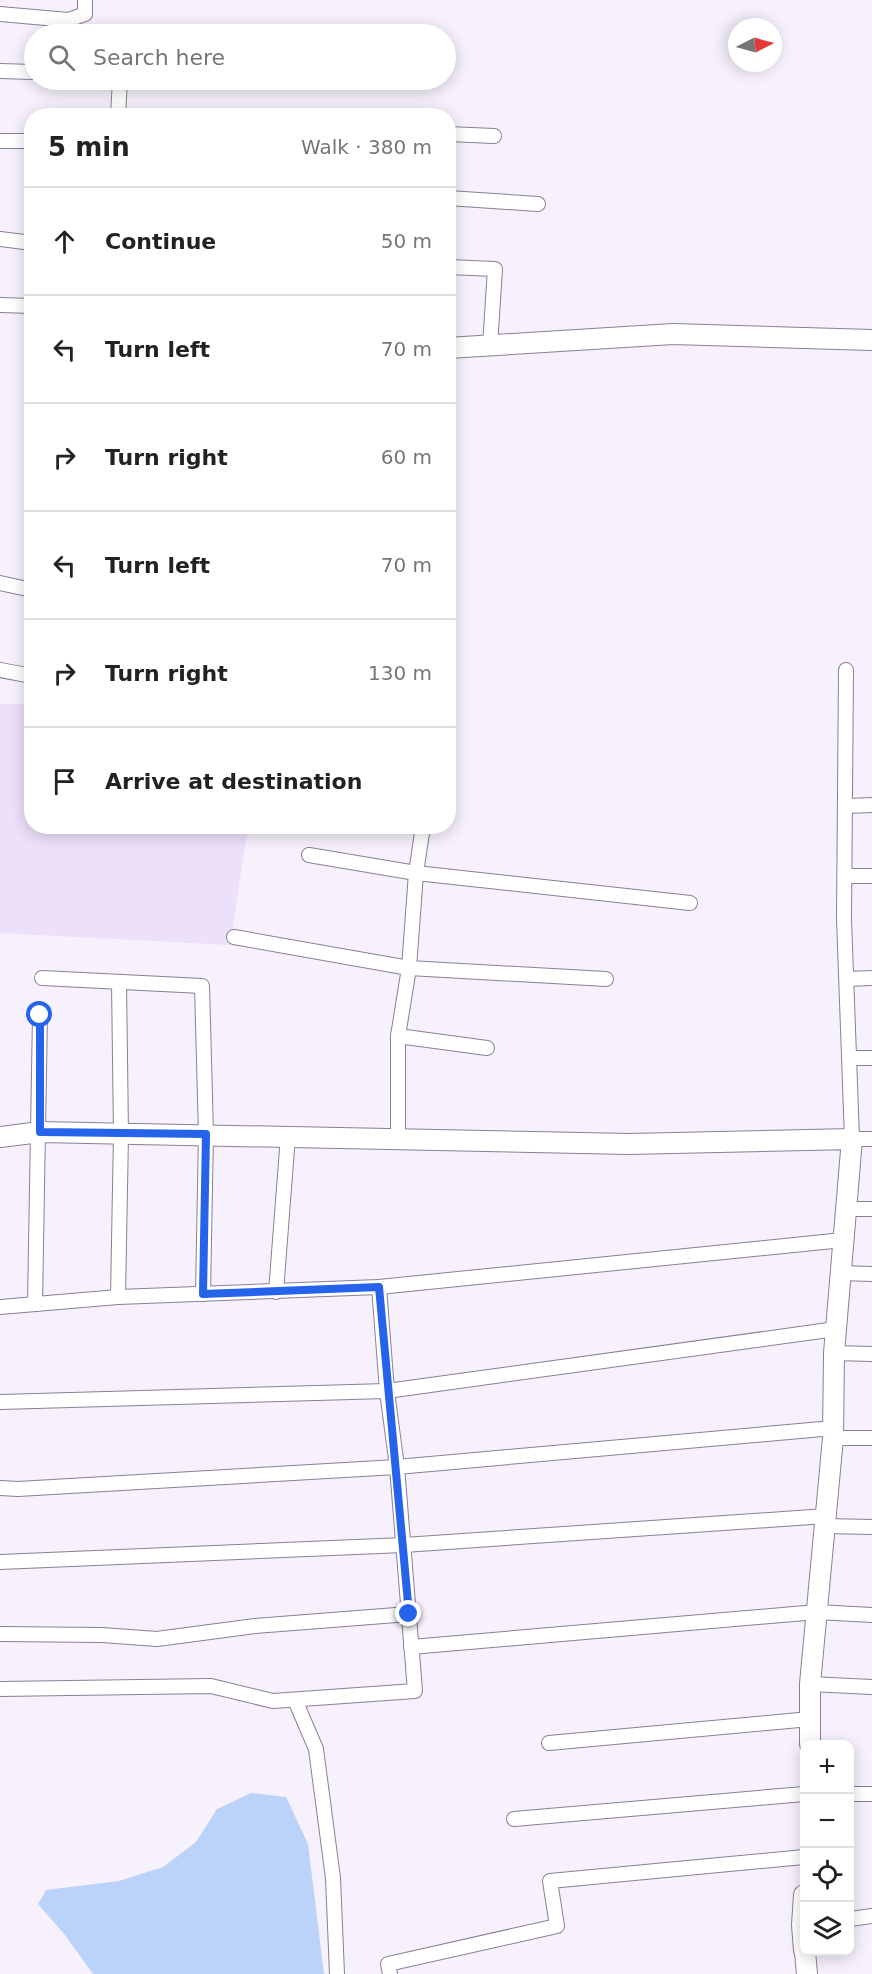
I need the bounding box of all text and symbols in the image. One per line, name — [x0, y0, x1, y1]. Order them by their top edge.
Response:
north arrow — [728, 18, 782, 72]
search box — [24, 24, 456, 90]
icon: search — [45, 41, 78, 74]
text: Search here — [93, 45, 225, 70]
text: 5 min — [48, 132, 130, 162]
text: Walk · 380 m — [301, 135, 432, 159]
icon: ahead — [48, 225, 81, 258]
text: Continue — [105, 229, 216, 254]
text: 50 m — [381, 229, 432, 253]
icon: left — [48, 333, 81, 366]
text: Turn left — [105, 337, 210, 362]
text: 70 m — [381, 337, 432, 361]
icon: right — [48, 441, 81, 474]
text: Turn right — [105, 445, 228, 470]
text: 60 m — [381, 445, 432, 469]
icon: left — [48, 549, 81, 582]
text: Turn left — [105, 553, 210, 578]
text: 70 m — [381, 553, 432, 577]
icon: right — [48, 657, 81, 690]
text: Turn right — [105, 661, 228, 686]
text: 130 m — [368, 661, 432, 685]
icon: arrive — [48, 765, 81, 798]
text: Arrive at destination — [105, 769, 362, 794]
route start — [26, 1001, 52, 1027]
route end — [395, 1600, 421, 1626]
map controls — [800, 1740, 854, 1956]
button: + — [800, 1740, 854, 1794]
button: − — [800, 1794, 854, 1848]
button: locate — [800, 1848, 854, 1902]
button: layers — [800, 1902, 854, 1956]

